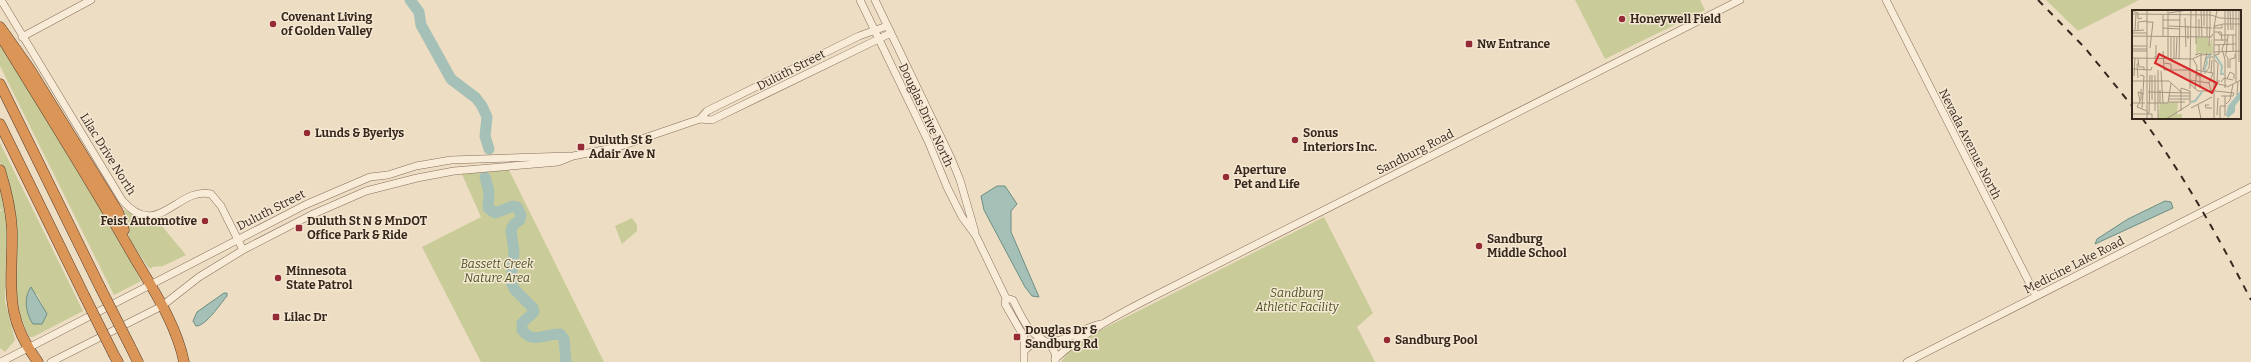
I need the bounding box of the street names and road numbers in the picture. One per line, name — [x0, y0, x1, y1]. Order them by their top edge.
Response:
street label: Duluth Street — [754, 46, 828, 93]
street label: Douglas Drive North — [896, 61, 956, 169]
street label: Nevada Avenue North — [1936, 86, 2004, 202]
street label: Lilac Drive North — [77, 111, 139, 198]
street label: Sandburg Road — [1374, 126, 1456, 178]
street label: Duluth Street — [234, 186, 308, 233]
street label: Medicine Lake Road — [2022, 234, 2126, 296]

